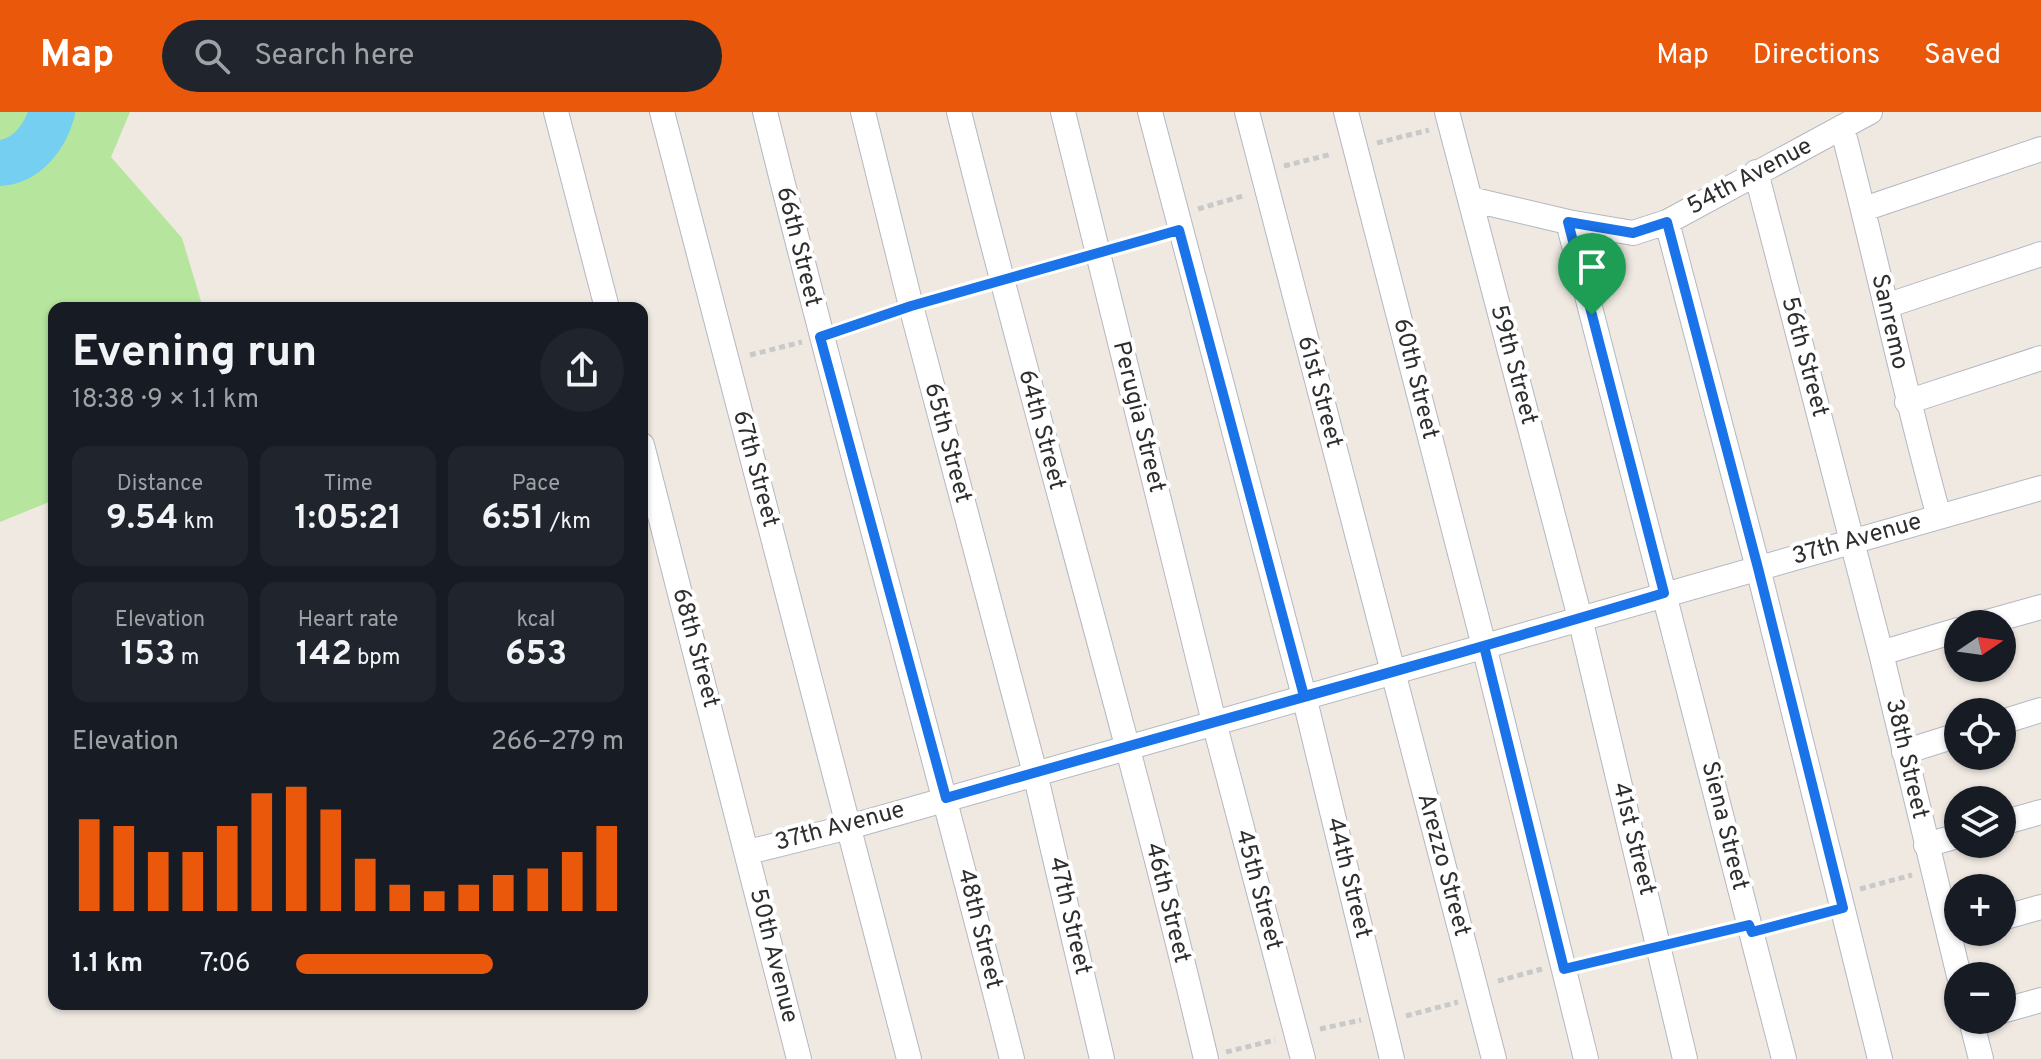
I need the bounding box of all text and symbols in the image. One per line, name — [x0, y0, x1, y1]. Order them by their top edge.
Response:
search box — [162, 20, 722, 92]
text: Map — [40, 32, 114, 81]
icon: search — [190, 34, 234, 78]
text: Search here — [254, 38, 414, 75]
text: Map — [1656, 38, 1709, 74]
text: Directions — [1753, 38, 1880, 74]
text: Saved — [1924, 38, 2001, 74]
street label: 54th Avenue — [1682, 132, 1818, 222]
street label: 66th Street — [769, 184, 827, 310]
pin — [1558, 233, 1626, 315]
icon: arrive — [1570, 245, 1614, 289]
street label: Sanremo — [1863, 271, 1915, 373]
street label: 56th Street — [1774, 294, 1834, 420]
street label: 59th Street — [1483, 302, 1543, 428]
street label: 60th Street — [1385, 315, 1445, 443]
text: Evening run — [72, 326, 317, 382]
button: share — [540, 328, 624, 412]
street label: 61st Street — [1290, 333, 1348, 451]
street label: Perugia Street — [1105, 338, 1171, 496]
street label: 64th Street — [1011, 367, 1071, 493]
street label: 65th Street — [917, 380, 977, 506]
text: 18:38 · 9 × 1.1 km — [72, 384, 259, 417]
street label: 67th Street — [725, 407, 785, 531]
text: Distance — [117, 471, 203, 498]
text: Time — [323, 471, 373, 498]
text: Pace — [512, 471, 560, 498]
text: 9.54 — [106, 498, 178, 541]
text: 1:05:21 — [294, 498, 402, 541]
text: 6:51 — [481, 498, 545, 541]
street label: 37th Avenue — [1789, 507, 1925, 573]
text: km — [178, 509, 214, 536]
text: /km — [545, 509, 591, 536]
street label: 68th Street — [665, 585, 725, 711]
text: Elevation — [115, 607, 205, 634]
text: Heart rate — [298, 607, 398, 634]
text: kcal — [516, 607, 556, 634]
north arrow — [1944, 610, 2016, 682]
map controls — [1944, 610, 2016, 1034]
text: 153 — [121, 634, 175, 677]
text: 142 — [296, 634, 352, 677]
text: 653 — [505, 634, 567, 677]
text: m — [175, 645, 199, 672]
text: bpm — [352, 645, 400, 672]
street label: 38th Street — [1878, 696, 1934, 822]
button: locate — [1944, 698, 2016, 770]
text: Elevation — [72, 726, 179, 759]
text: 266–279 m — [491, 726, 624, 759]
street label: Siena Street — [1694, 759, 1754, 893]
street label: 41st Street — [1605, 779, 1661, 899]
button: layers — [1944, 786, 2016, 858]
street label: Arezzo Street — [1410, 790, 1476, 940]
street label: 37th Avenue — [772, 795, 908, 859]
street label: 44th Street — [1318, 814, 1378, 942]
street label: 45th Street — [1228, 826, 1288, 954]
street label: 46th Street — [1138, 840, 1196, 966]
street label: 47th Street — [1041, 854, 1097, 978]
street label: 48th Street — [950, 866, 1008, 992]
button: + — [1944, 874, 2016, 946]
street label: 50th Avenue — [742, 886, 804, 1026]
text: 1.1 km — [72, 948, 143, 981]
text: 7:06 — [200, 948, 251, 981]
button: − — [1944, 962, 2016, 1034]

